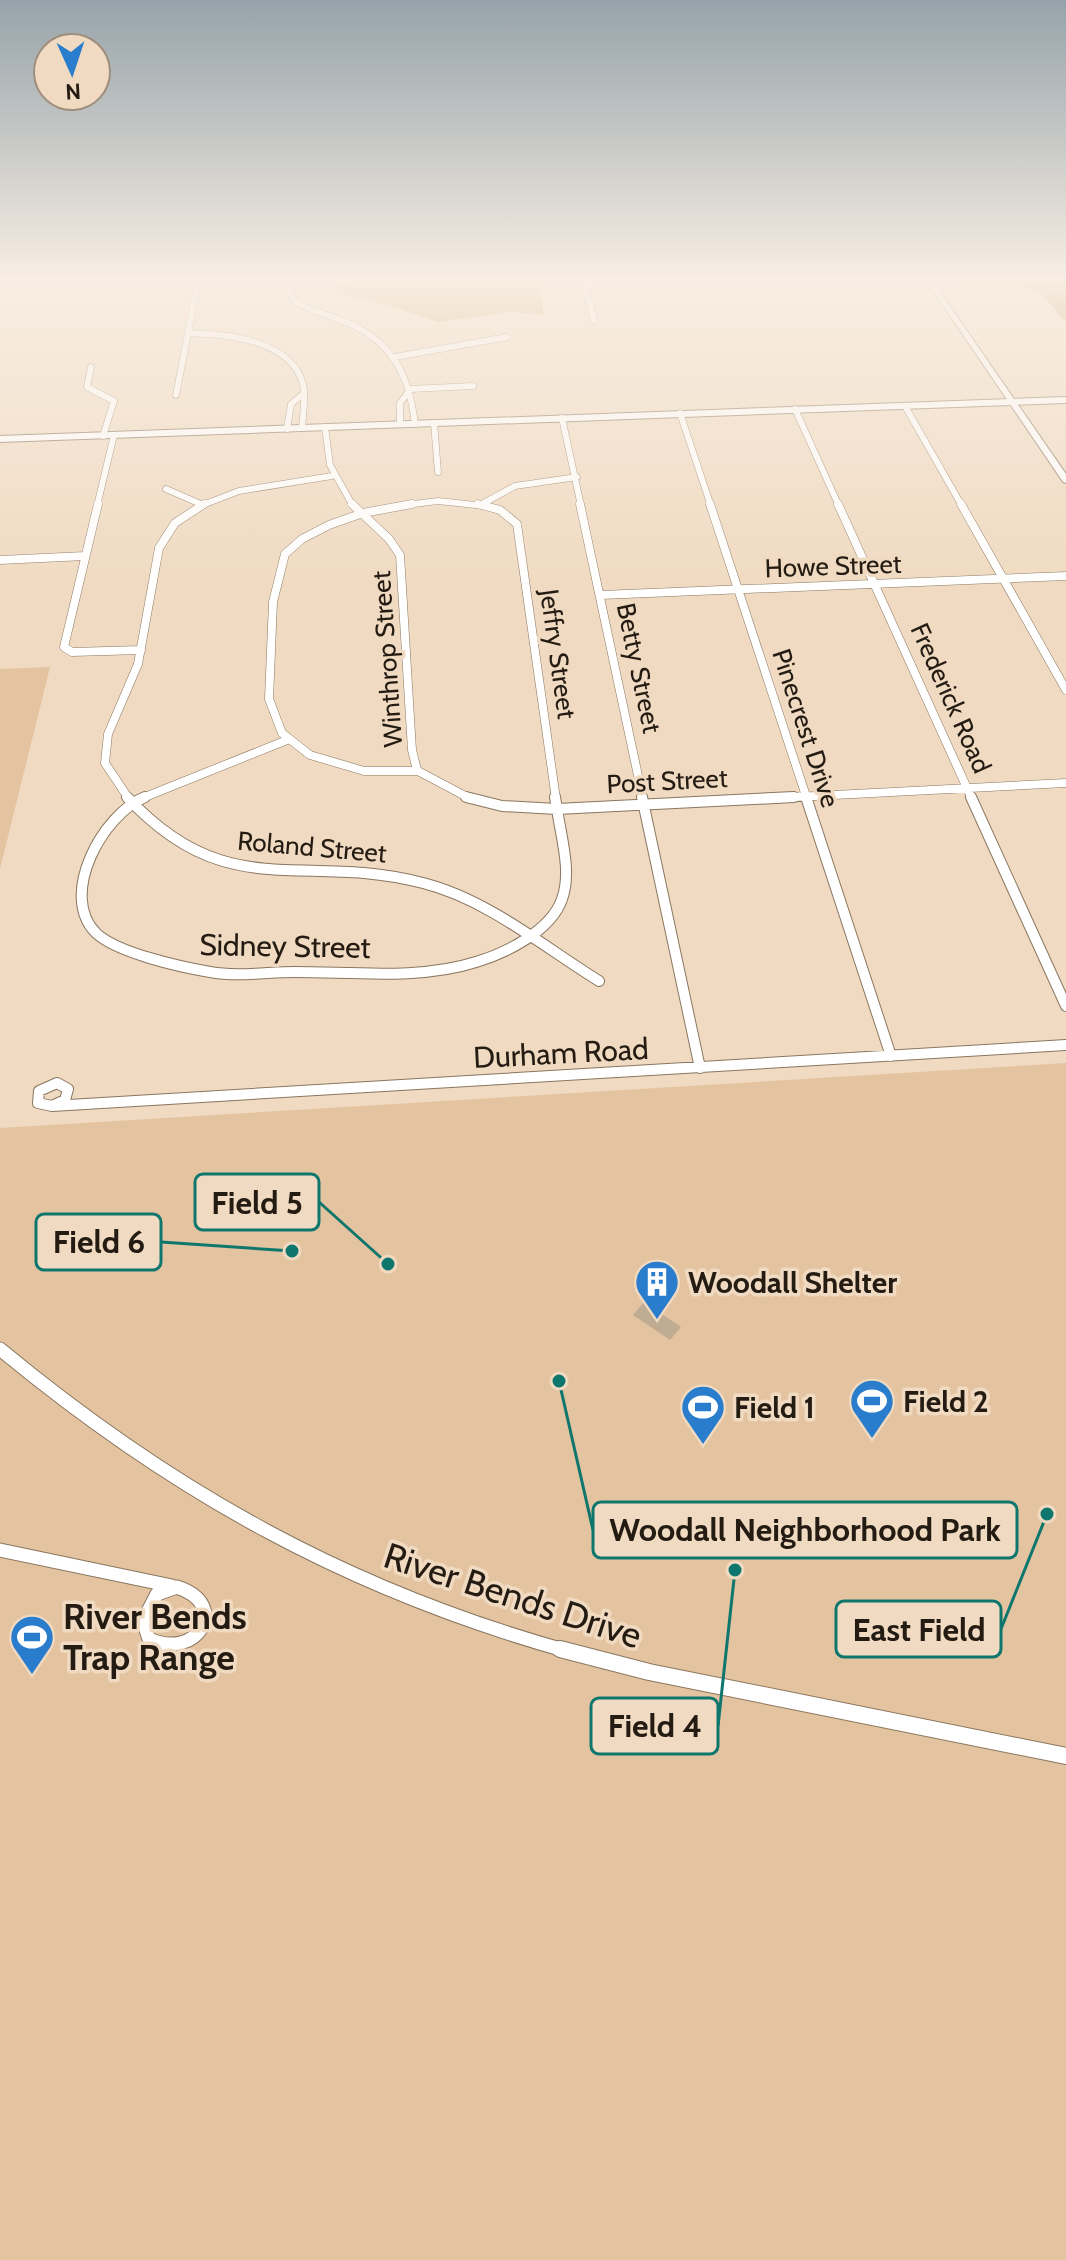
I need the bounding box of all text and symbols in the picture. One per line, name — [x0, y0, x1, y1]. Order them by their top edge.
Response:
north arrow — [32, 32, 112, 112]
text: N — [65, 78, 81, 105]
street label: Howe Street — [764, 548, 902, 584]
street label: Winthrop Street — [365, 570, 409, 748]
street label: Jeffry Street — [533, 586, 583, 721]
street label: Betty Street — [610, 600, 668, 736]
street label: Frederick Road — [904, 618, 998, 778]
street label: Pinecrest Drive — [765, 645, 847, 811]
street label: Post Street — [606, 762, 729, 800]
street label: Roland Street — [236, 825, 388, 869]
street label: Sidney Street — [199, 926, 371, 966]
street label: Durham Road — [472, 1030, 650, 1076]
callout: Field 5 — [195, 1174, 319, 1230]
text: Field 5 — [211, 1183, 303, 1222]
callout: Field 6 — [36, 1214, 161, 1270]
text: Field 6 — [53, 1222, 145, 1261]
building icon: Woodall Shelter — [633, 1258, 681, 1321]
place label: Woodall Shelter — [688, 1264, 897, 1301]
sports icon: Field 2 — [848, 1377, 896, 1440]
sports icon: Field 1 — [679, 1383, 727, 1446]
place label: Field 2 — [903, 1383, 989, 1420]
place label: Field 1 — [734, 1389, 815, 1426]
callout: Woodall Neighborhood Park — [593, 1502, 1017, 1558]
text: Woodall Neighborhood Park — [609, 1510, 1001, 1549]
street label: River Bends Drive — [379, 1533, 647, 1657]
place label: River Bends Trap Range — [63, 1594, 247, 1679]
callout: East Field — [836, 1601, 1001, 1657]
text: East Field — [852, 1610, 986, 1649]
sports icon: River Bends Trap Range — [8, 1613, 56, 1676]
callout: Field 4 — [591, 1698, 718, 1754]
text: Field 4 — [608, 1706, 702, 1745]

